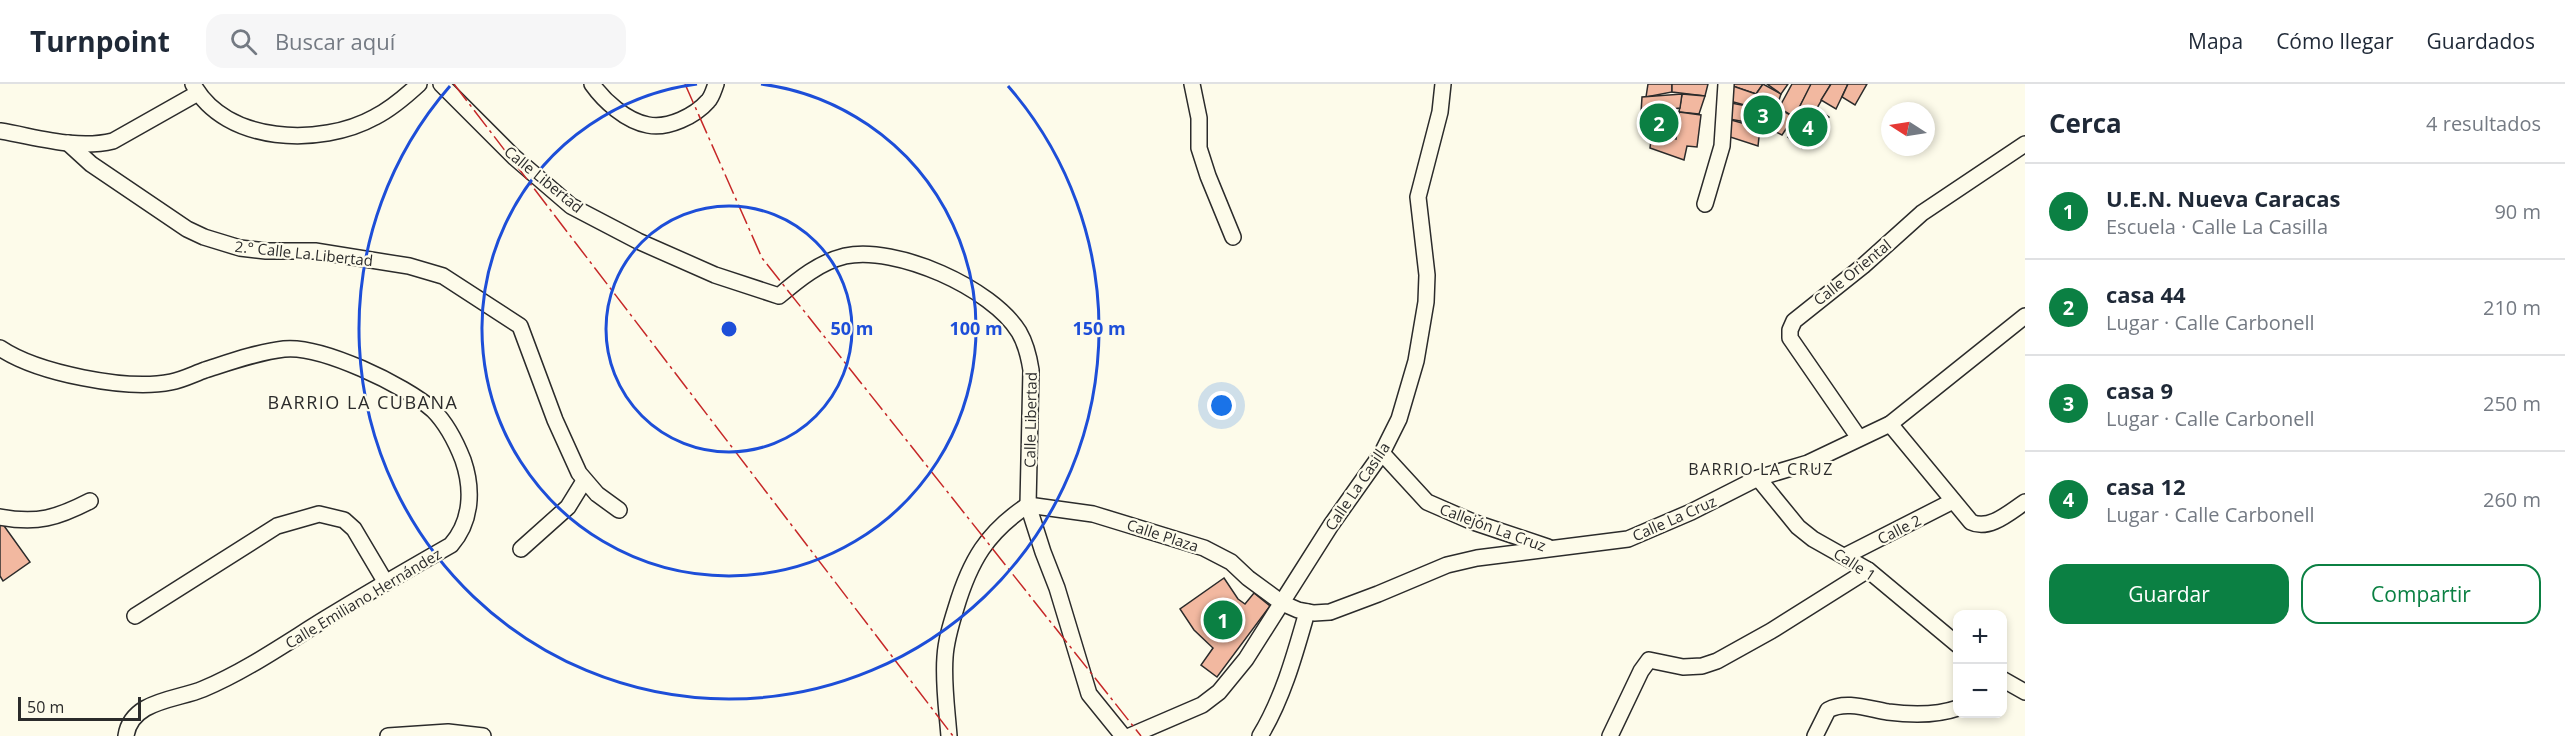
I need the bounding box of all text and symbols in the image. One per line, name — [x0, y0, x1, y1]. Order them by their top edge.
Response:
search box — [206, 14, 626, 68]
text: Turnpoint — [30, 22, 170, 60]
icon: search — [227, 25, 260, 58]
text: Buscar aquí — [275, 26, 395, 56]
text: Mapa — [2188, 27, 2243, 55]
text: Cómo llegar — [2276, 27, 2394, 55]
text: Guardados — [2427, 27, 2535, 55]
pin: 3 — [1744, 93, 1782, 138]
pin: 2 — [1640, 100, 1678, 146]
north arrow — [1881, 102, 1935, 156]
pin: 4 — [1788, 104, 1828, 150]
text: Cerca — [2049, 105, 2122, 141]
text: 4 resultados — [2426, 110, 2541, 137]
street label: Calle Libertad — [500, 141, 588, 217]
text: U.E.N. Nueva Caracas — [2106, 183, 2340, 213]
text: 1 — [2063, 198, 2074, 225]
text: 90 m — [2494, 198, 2541, 225]
text: Escuela · Calle La Casilla — [2106, 213, 2328, 240]
street label: Calle Oriental — [1809, 235, 1895, 309]
street label: 2.° Calle La Libertad — [234, 236, 374, 270]
text: casa 44 — [2106, 279, 2186, 309]
text: 2 — [2063, 294, 2074, 321]
text: 210 m — [2483, 294, 2541, 321]
text: Lugar · Calle Carbonell — [2106, 309, 2314, 336]
text: 50 m — [831, 316, 873, 340]
text: 100 m — [949, 316, 1003, 340]
text: 150 m — [1072, 316, 1126, 340]
centre of rings — [719, 319, 739, 339]
street label: Calle Libertad — [1019, 372, 1041, 468]
text: casa 9 — [2106, 375, 2173, 405]
district label: BARRIO LA CUBANA — [268, 390, 458, 414]
text: 3 — [2063, 390, 2074, 417]
text: 250 m — [2483, 390, 2541, 417]
your location — [1207, 391, 1236, 420]
text: Lugar · Calle Carbonell — [2106, 405, 2314, 432]
street label: Calle La Casilla — [1320, 438, 1394, 534]
district label: BARRIO LA CRUZ — [1688, 458, 1834, 480]
text: casa 12 — [2106, 471, 2186, 501]
text: 4 — [2063, 486, 2074, 513]
text: 260 m — [2483, 486, 2541, 513]
street label: Calle La Cruz — [1629, 491, 1719, 545]
street label: Callejón La Cruz — [1437, 499, 1549, 555]
text: Lugar · Calle Carbonell — [2106, 501, 2314, 528]
street label: Calle 2 — [1874, 510, 1924, 548]
street label: Calle Plaza — [1125, 514, 1201, 556]
street label: Calle Emiliano Hernández — [281, 543, 445, 653]
street label: Calle 1 — [1830, 543, 1880, 585]
button: Guardar — [2049, 564, 2289, 624]
button: Compartir — [2301, 564, 2541, 624]
pin: 1 — [1204, 598, 1242, 642]
map controls — [1953, 610, 2007, 718]
button: + — [1953, 610, 2007, 664]
button: − — [1953, 664, 2007, 718]
scale bar — [18, 694, 141, 722]
text: 50 m — [27, 696, 64, 718]

